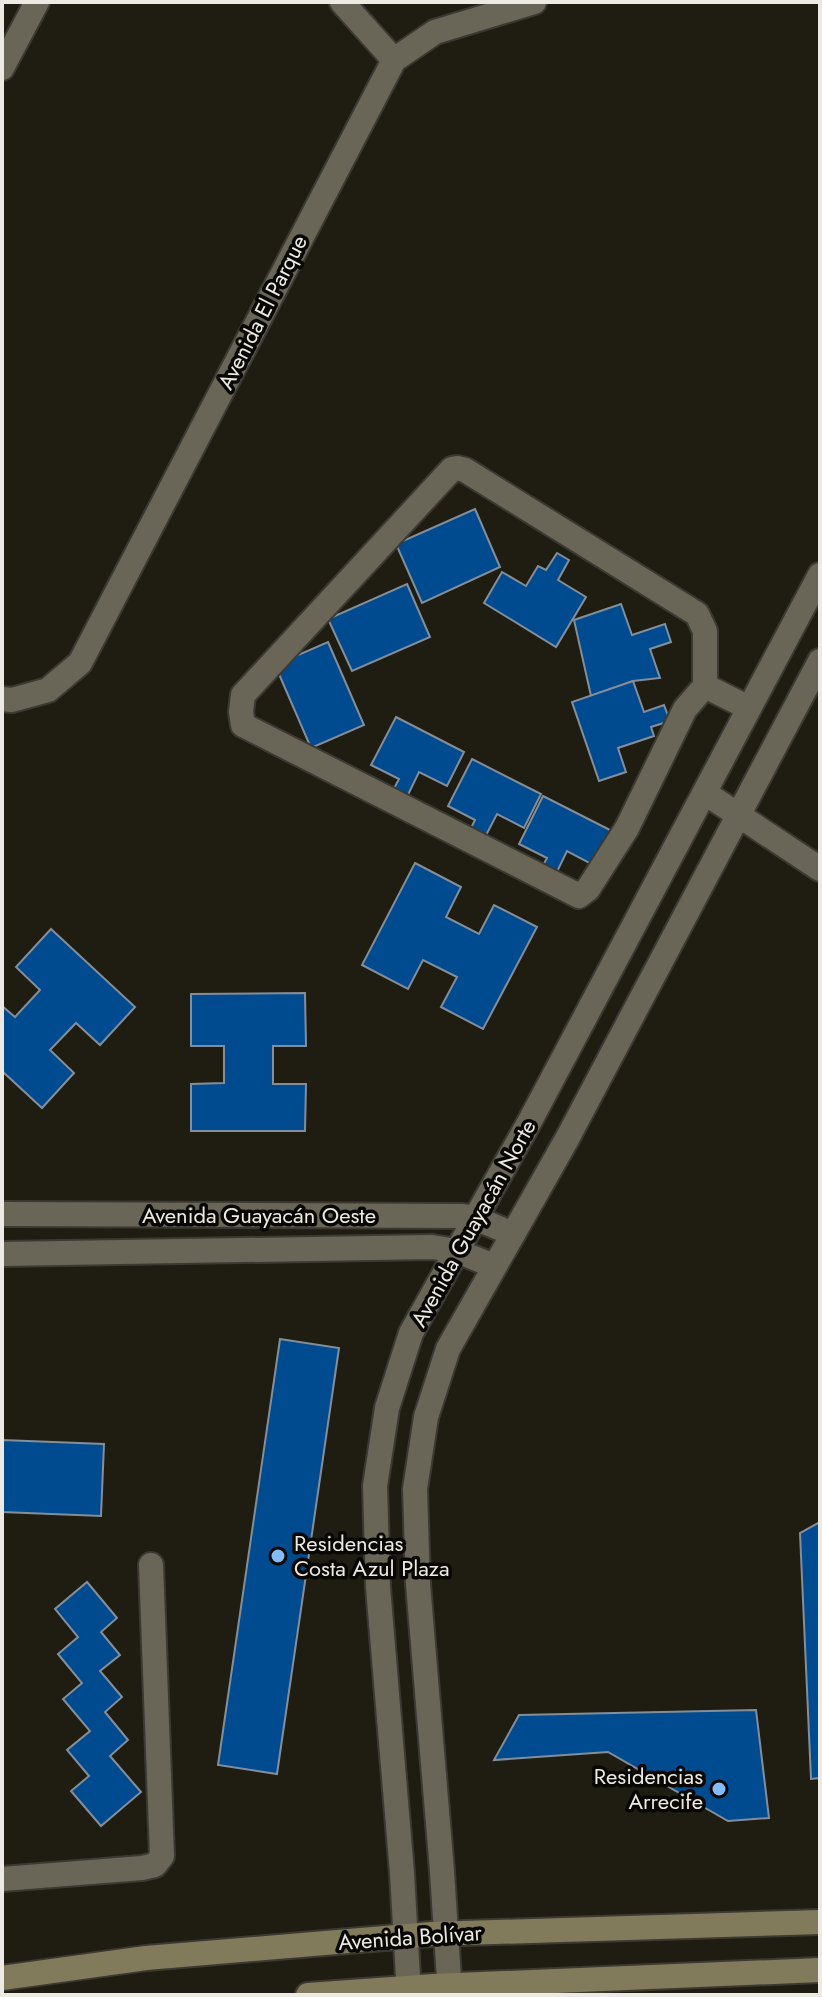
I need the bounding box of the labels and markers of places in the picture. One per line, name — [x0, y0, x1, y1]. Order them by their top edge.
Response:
place label: Residencias Costa Azul Plaza — [294, 1527, 450, 1584]
marker: Residencias Costa Azul Plaza — [269, 1547, 287, 1565]
place label: Residencias Arrecife — [594, 1760, 703, 1817]
marker: Residencias Arrecife — [710, 1780, 728, 1798]

